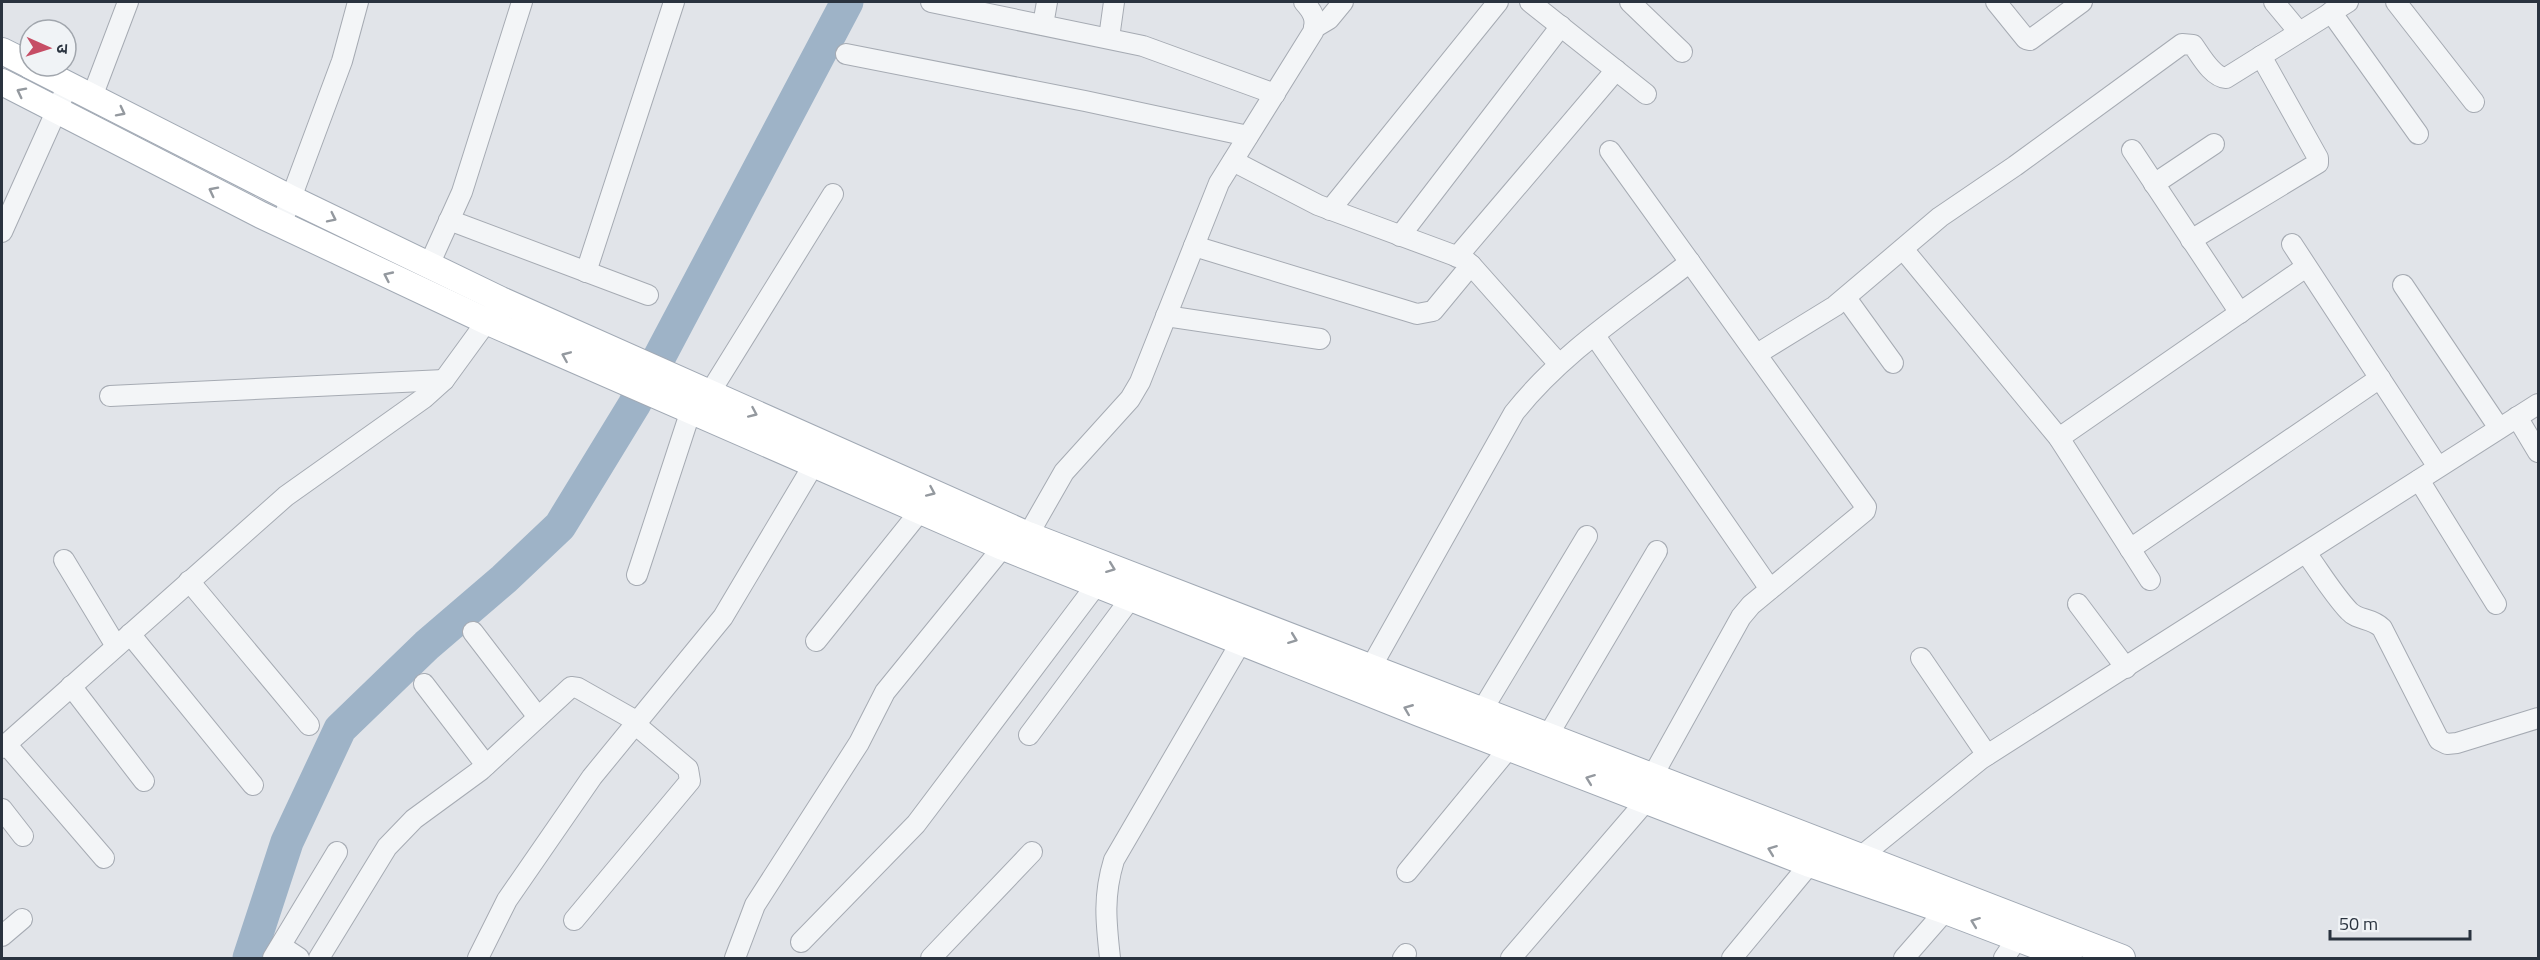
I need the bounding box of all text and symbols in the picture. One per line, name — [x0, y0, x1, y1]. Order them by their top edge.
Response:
north arrow — [18, 18, 78, 78]
text: उ — [51, 43, 75, 55]
one-way arrow — [16, 87, 27, 99]
one-way arrow — [115, 104, 126, 116]
one-way arrow — [209, 187, 219, 198]
one-way arrow — [326, 211, 337, 223]
one-way arrow — [384, 271, 395, 283]
one-way arrow — [561, 351, 572, 363]
one-way arrow — [747, 406, 758, 418]
one-way arrow — [925, 484, 936, 496]
one-way arrow — [1105, 560, 1116, 573]
one-way arrow — [1287, 631, 1297, 644]
one-way arrow — [1403, 704, 1414, 716]
one-way arrow — [1585, 774, 1596, 786]
one-way arrow — [1767, 844, 1778, 857]
scale bar — [2330, 903, 2470, 941]
text: 50 m — [2339, 910, 2378, 937]
one-way arrow — [1970, 917, 1981, 930]

